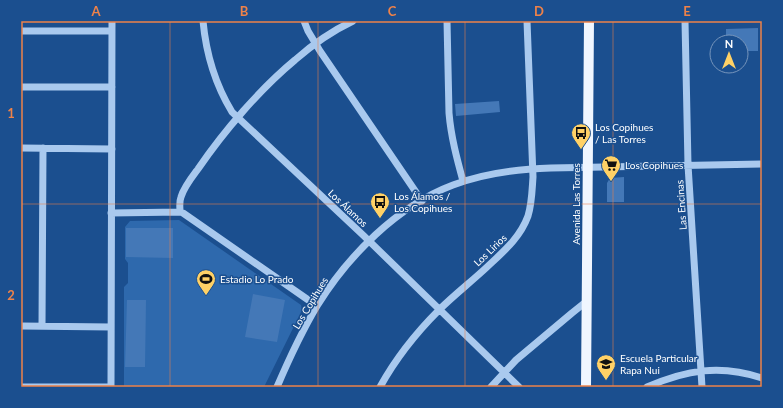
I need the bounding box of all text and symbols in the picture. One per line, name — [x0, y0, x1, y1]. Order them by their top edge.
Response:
text: A — [90, 3, 101, 19]
text: B — [240, 3, 249, 19]
text: C — [388, 3, 397, 19]
text: D — [534, 3, 544, 19]
text: E — [683, 3, 691, 19]
north arrow — [709, 34, 749, 74]
text: N — [725, 37, 733, 50]
text: 1 — [7, 105, 15, 121]
place label: Los Copihues / Las Torres — [595, 121, 653, 145]
bus stop icon: Los Copihues / Las Torres — [570, 122, 592, 150]
supermarket icon: Los Copihues — [600, 154, 622, 182]
place label: Los Copihues — [625, 159, 683, 171]
street label: Avenida Las Torres — [570, 163, 582, 245]
street label: Las Encinas — [673, 180, 689, 230]
street label: Los Álamos — [326, 187, 370, 229]
place label: Los Álamos / Los Copihues — [394, 190, 452, 214]
bus stop icon: Los Álamos / Los Copihues — [369, 191, 391, 219]
street label: Los Lirios — [471, 231, 509, 269]
sports icon: Estadio Lo Prado — [195, 268, 217, 296]
place label: Estadio Lo Prado — [220, 273, 294, 285]
street label: Los Copihues — [290, 275, 330, 331]
text: 2 — [7, 287, 15, 303]
place label: Escuela Particular Rapa Nui — [620, 352, 698, 376]
school or university icon: Escuela Particular Rapa Nui — [595, 353, 617, 381]

